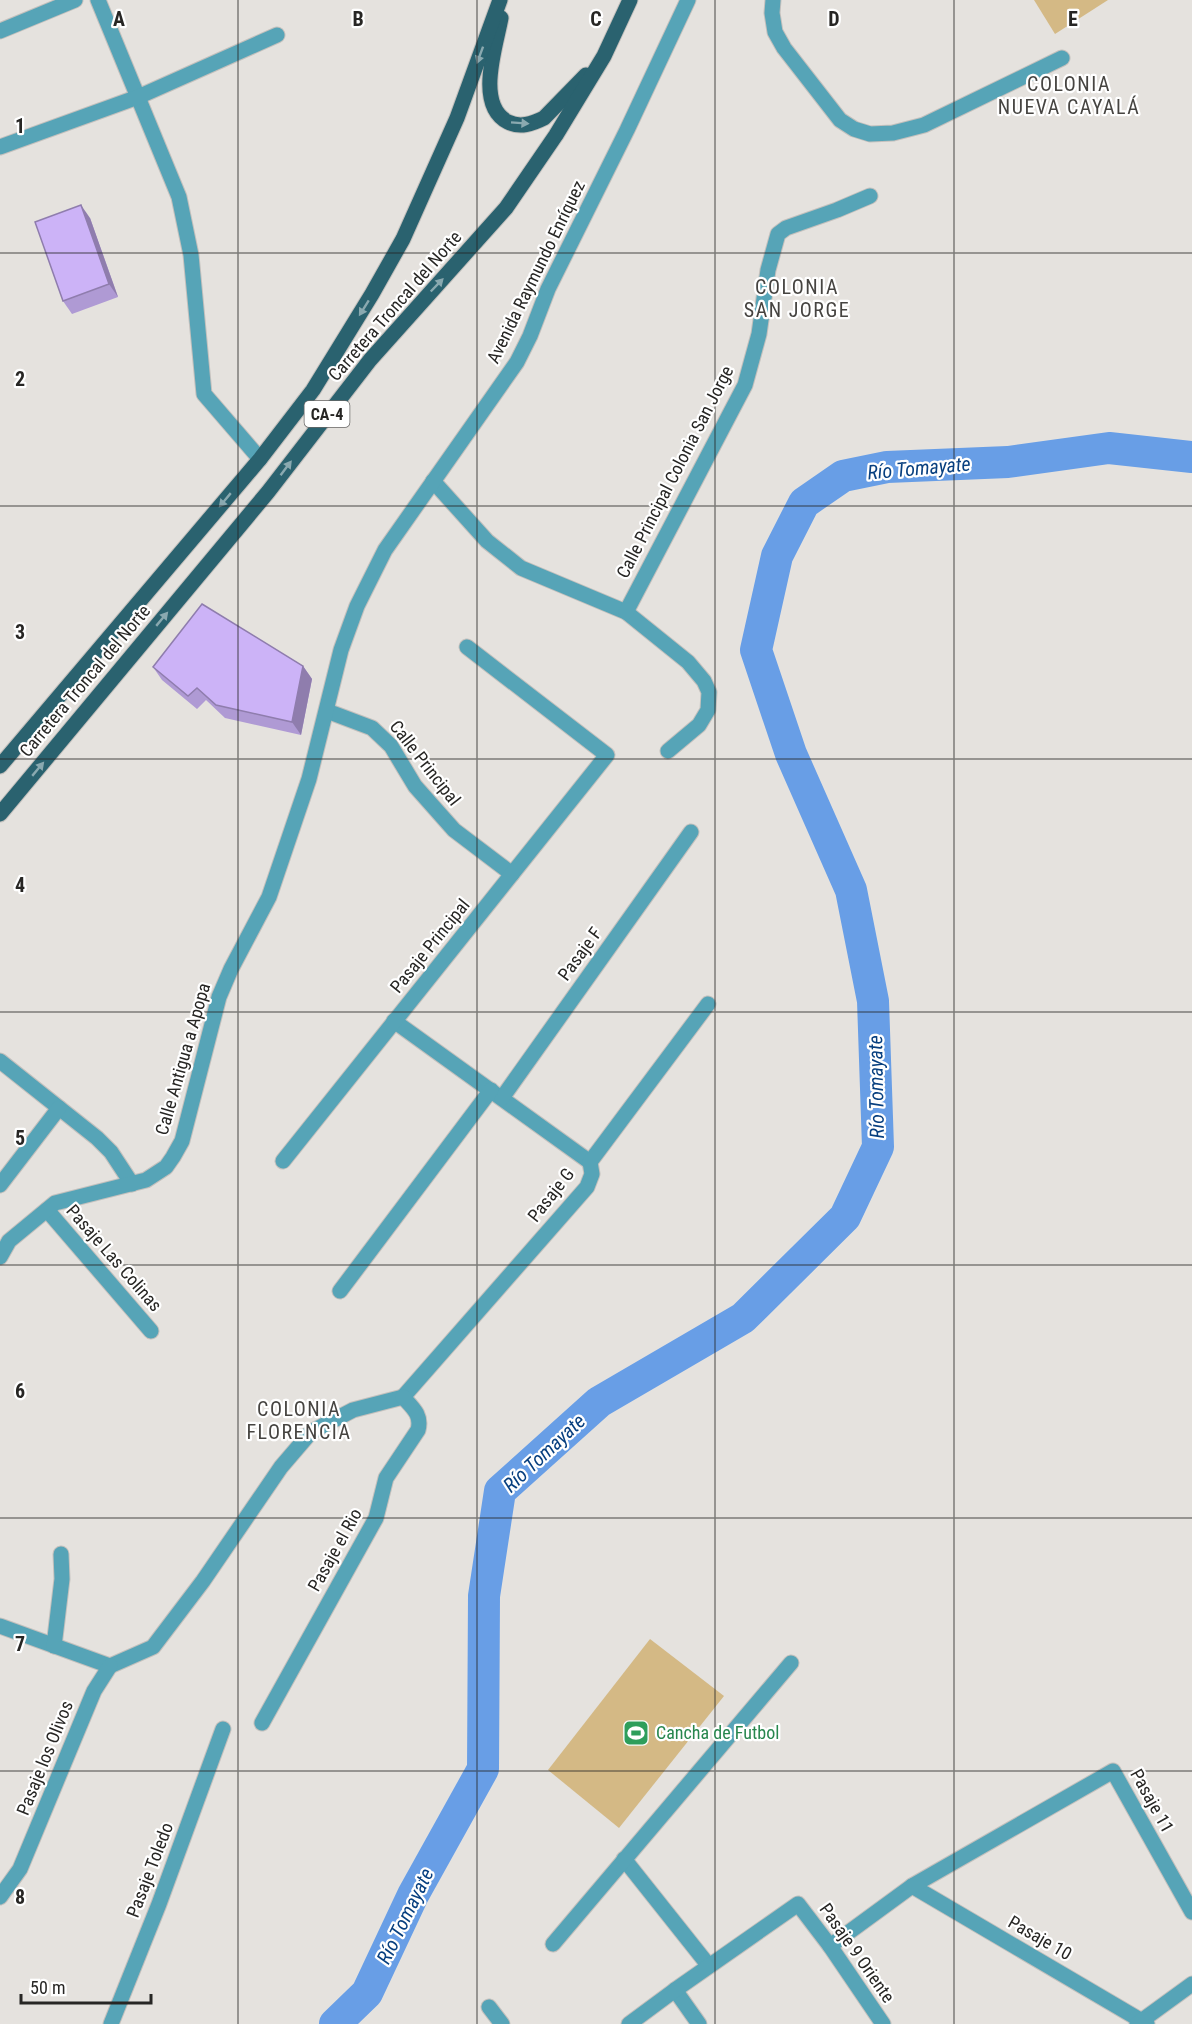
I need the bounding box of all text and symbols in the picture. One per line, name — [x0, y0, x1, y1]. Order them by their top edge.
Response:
text: A — [113, 7, 125, 31]
text: B — [352, 7, 364, 31]
text: C — [590, 7, 602, 31]
text: D — [828, 7, 840, 31]
text: E — [1068, 7, 1078, 31]
one-way arrow — [475, 46, 485, 64]
district label: COLONIA NUEVA CAYALÁ — [998, 72, 1140, 119]
text: 1 — [15, 114, 25, 138]
one-way arrow — [511, 118, 530, 128]
street label: Avenida Raymundo Enríquez — [482, 177, 589, 367]
street label: Carretera Troncal del Norte — [324, 226, 465, 385]
district label: COLONIA SAN JORGE — [744, 275, 850, 322]
one-way arrow — [429, 279, 443, 293]
one-way arrow — [358, 300, 369, 316]
street label: Calle Principal Colonia San Jorge — [612, 362, 737, 581]
text: 2 — [15, 367, 25, 391]
road number: CA-4 — [304, 401, 350, 427]
water label: Río Tomayate — [866, 452, 972, 484]
one-way arrow — [280, 460, 292, 476]
one-way arrow — [219, 492, 232, 508]
street label: Carretera Troncal del Norte — [15, 600, 154, 761]
one-way arrow — [156, 611, 169, 627]
text: 3 — [15, 620, 25, 644]
street label: Calle Principal — [386, 716, 465, 809]
one-way arrow — [31, 761, 44, 777]
text: 4 — [15, 873, 25, 897]
street label: Pasaje Principal — [385, 895, 474, 997]
street label: Pasaje F — [553, 923, 606, 984]
street label: Calle Antigua a Apopa — [151, 980, 214, 1137]
water label: Río Tomayate — [863, 1035, 889, 1139]
text: 5 — [15, 1126, 25, 1150]
street label: Pasaje G — [523, 1164, 578, 1226]
street label: Pasaje Las Colinas — [62, 1200, 166, 1315]
text: 6 — [15, 1379, 25, 1403]
district label: COLONIA FLORENCIA — [246, 1397, 352, 1444]
water label: Río Tomayate — [498, 1409, 590, 1497]
street label: Pasaje el Rio — [303, 1505, 366, 1595]
text: 7 — [15, 1632, 25, 1656]
street label: Pasaje los Olivos — [12, 1698, 77, 1818]
sports icon: Cancha de Futbol — [621, 1718, 651, 1748]
place label: Cancha de Futbol — [656, 1722, 779, 1743]
street label: Pasaje 11 — [1126, 1765, 1179, 1836]
street label: Pasaje Toledo — [122, 1820, 177, 1920]
water label: Río Tomayate — [372, 1864, 438, 1968]
text: 8 — [15, 1885, 25, 1909]
street label: Pasaje 9 Oriente — [815, 1899, 899, 2006]
street label: Pasaje 10 — [1005, 1911, 1076, 1964]
scale bar — [21, 1967, 152, 2005]
text: 50 m — [30, 1977, 65, 1998]

